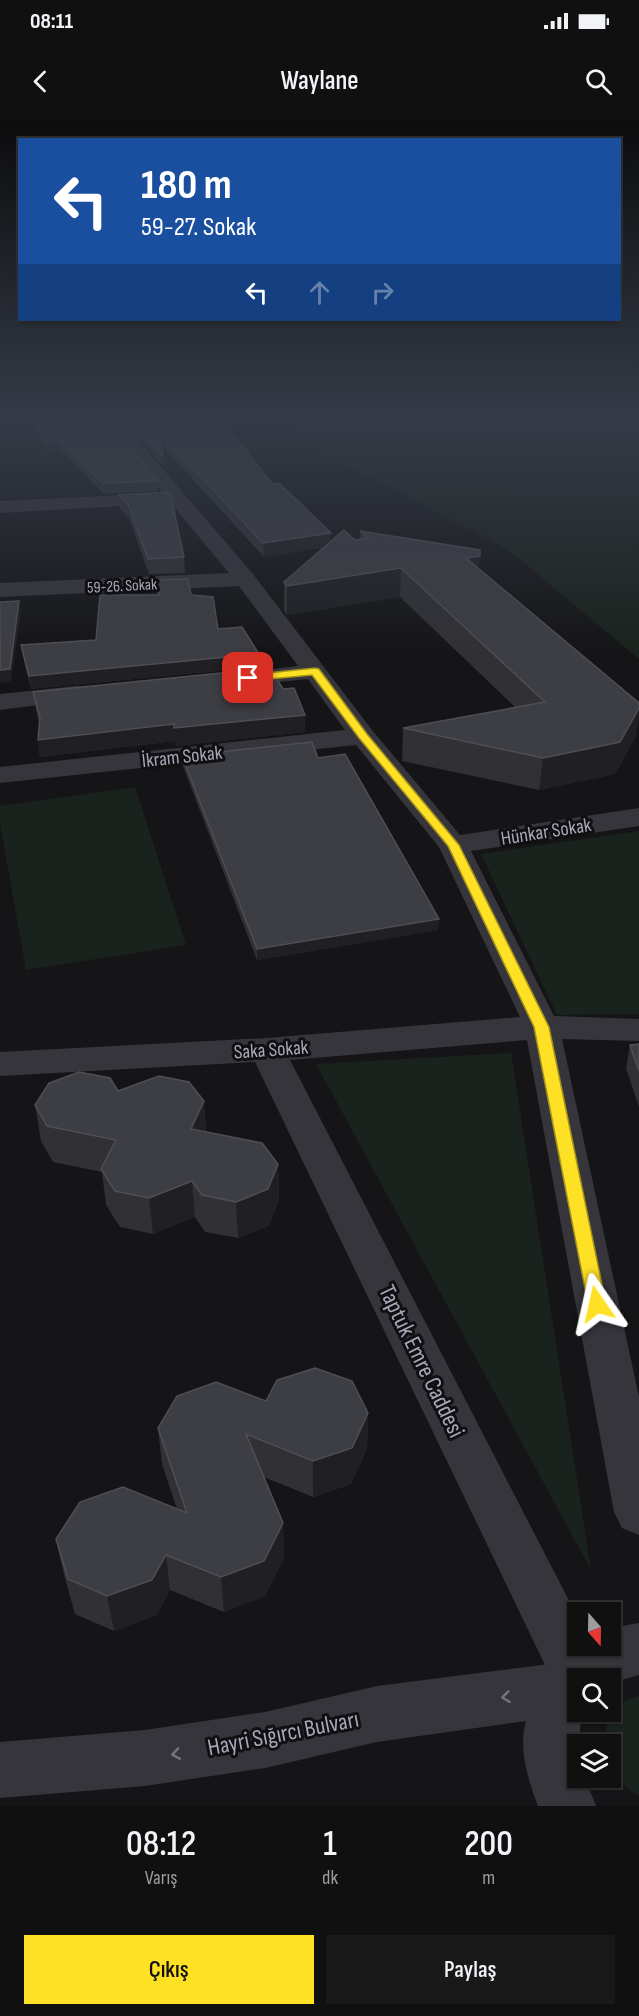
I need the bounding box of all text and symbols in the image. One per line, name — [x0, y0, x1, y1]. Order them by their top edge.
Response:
text: 08:11 — [30, 8, 73, 35]
icon: back — [24, 65, 57, 98]
text: Waylane — [280, 65, 359, 97]
icon: search — [582, 65, 615, 98]
text: 180 m — [141, 160, 232, 211]
icon: left — [42, 162, 120, 240]
text: 59-27. Sokak — [141, 211, 256, 243]
icon: left — [240, 276, 273, 309]
icon: ahead — [303, 276, 336, 309]
icon: right — [366, 276, 399, 309]
street label: 59-26. Sokak — [87, 575, 158, 598]
pin — [222, 652, 273, 703]
icon: arrive — [231, 661, 264, 694]
street label: İkram Sokak — [141, 741, 224, 773]
street label: Hünkar Sokak — [499, 813, 593, 851]
street label: Saka Sokak — [233, 1035, 309, 1065]
position arrow — [565, 1272, 629, 1336]
street label: Taptuk Emre Caddesi — [372, 1280, 471, 1442]
north arrow — [567, 1602, 621, 1656]
map controls — [567, 1602, 621, 1788]
button: search — [567, 1668, 621, 1722]
one-way arrow — [502, 1690, 511, 1702]
street label: Hayri Sığırcı Bulvarı — [205, 1705, 361, 1762]
button: layers — [567, 1734, 621, 1788]
one-way arrow — [171, 1747, 180, 1759]
text: 08:12 — [126, 1823, 196, 1866]
text: 1 — [323, 1823, 337, 1866]
text: 200 — [464, 1823, 513, 1866]
text: Varış — [145, 1866, 177, 1890]
text: dk — [322, 1866, 338, 1890]
text: m — [482, 1866, 495, 1890]
button: Çıkış — [24, 1935, 314, 2004]
button: Paylaş — [326, 1935, 615, 2004]

